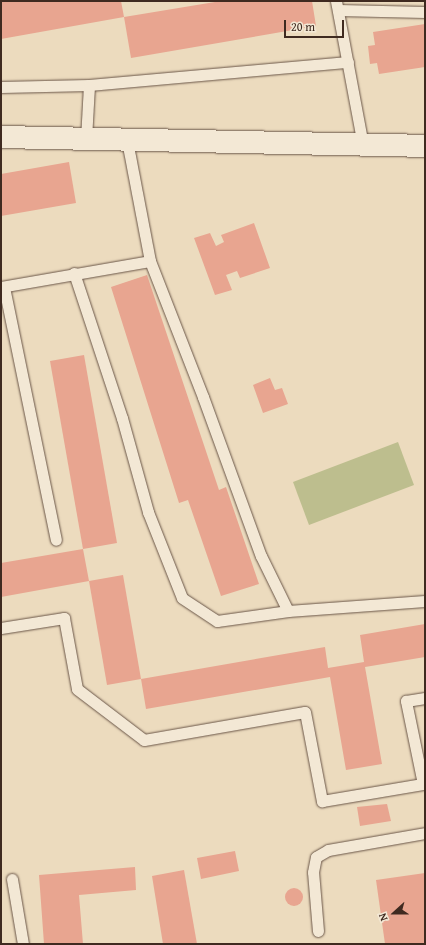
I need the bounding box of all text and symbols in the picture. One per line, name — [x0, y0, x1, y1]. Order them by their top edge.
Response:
scale bar — [286, 12, 346, 38]
text: 20 m — [291, 18, 315, 35]
north arrow — [374, 893, 414, 933]
text: N — [374, 911, 392, 924]

